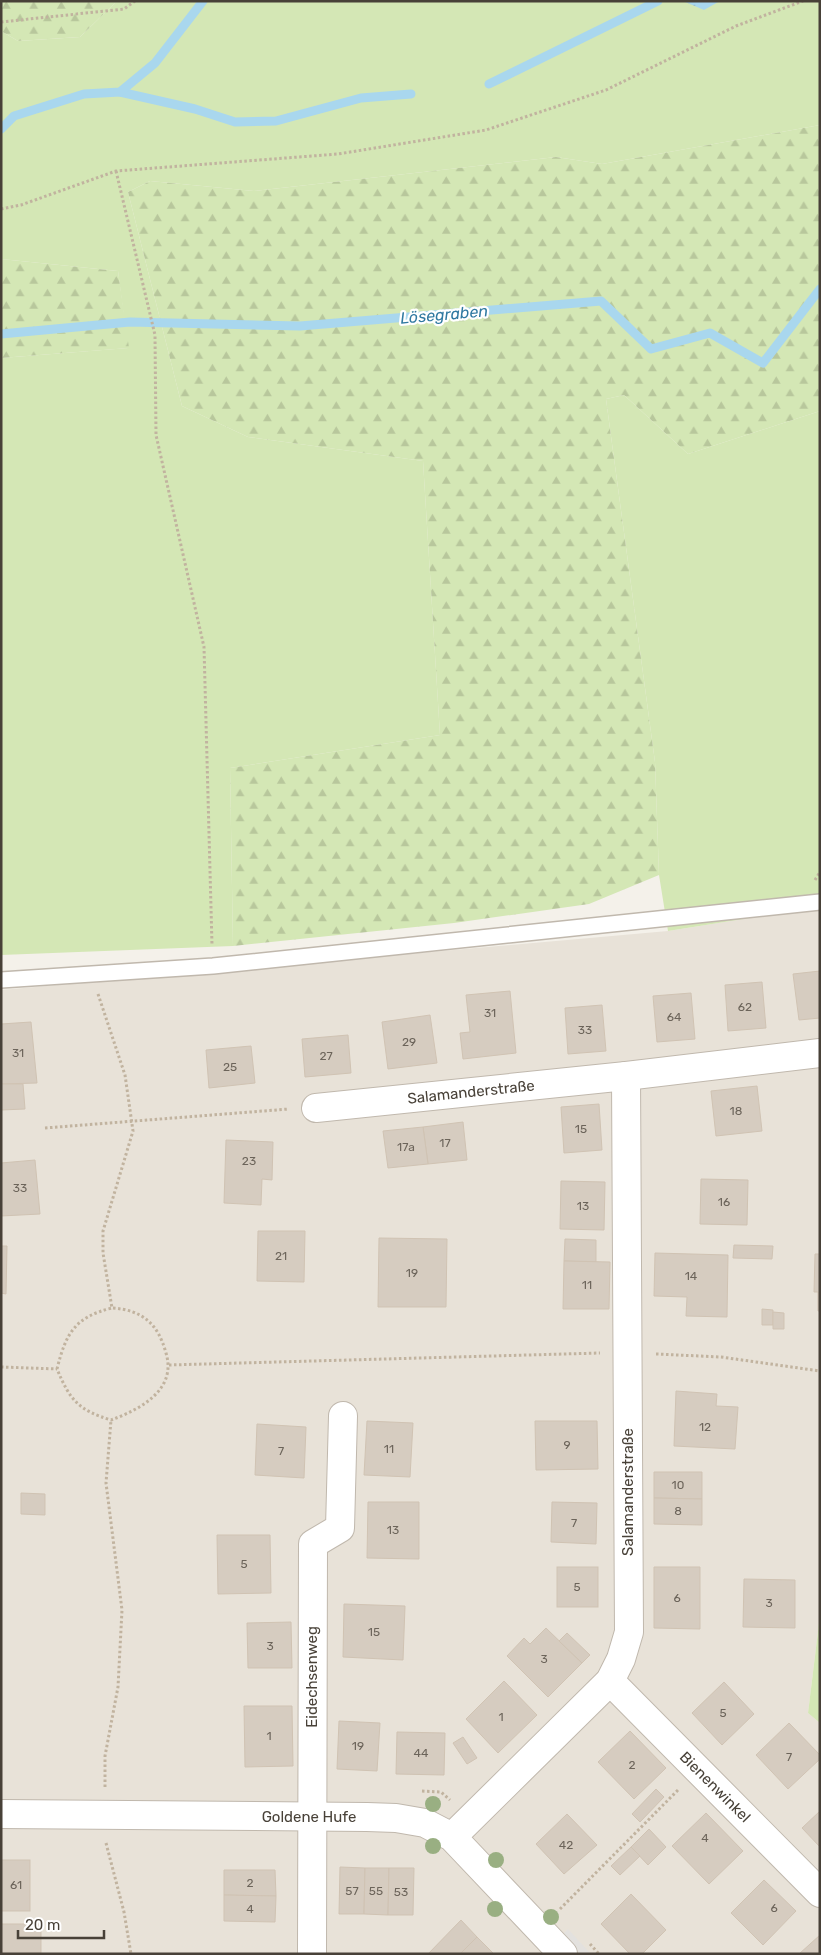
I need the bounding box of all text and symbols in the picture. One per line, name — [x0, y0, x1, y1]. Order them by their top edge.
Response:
water label: Lösegraben — [399, 301, 489, 328]
house number: 62 — [738, 1000, 752, 1014]
house number: 31 — [484, 1006, 496, 1020]
house number: 64 — [667, 1010, 682, 1024]
house number: 33 — [578, 1023, 592, 1037]
house number: 29 — [402, 1035, 416, 1049]
house number: 31 — [12, 1046, 24, 1060]
house number: 27 — [319, 1049, 333, 1063]
house number: 25 — [223, 1060, 237, 1074]
street label: Salamanderstraße — [406, 1076, 536, 1108]
house number: 18 — [730, 1104, 742, 1118]
house number: 15 — [575, 1122, 587, 1136]
house number: 17 — [439, 1136, 451, 1150]
house number: 17a — [397, 1140, 415, 1154]
house number: 23 — [242, 1154, 256, 1168]
house number: 33 — [13, 1181, 27, 1195]
house number: 16 — [718, 1195, 730, 1209]
house number: 13 — [577, 1199, 589, 1213]
house number: 21 — [275, 1249, 287, 1263]
house number: 19 — [406, 1266, 418, 1280]
house number: 14 — [685, 1269, 698, 1283]
house number: 11 — [582, 1278, 592, 1292]
house number: 12 — [699, 1420, 711, 1434]
street label: Salamanderstraße — [619, 1428, 637, 1556]
house number: 9 — [563, 1438, 571, 1452]
house number: 11 — [384, 1442, 394, 1456]
house number: 7 — [278, 1444, 284, 1458]
house number: 10 — [672, 1478, 684, 1492]
house number: 8 — [674, 1504, 682, 1518]
house number: 7 — [571, 1516, 577, 1530]
house number: 13 — [387, 1523, 399, 1537]
house number: 5 — [240, 1557, 248, 1571]
house number: 5 — [573, 1580, 581, 1594]
house number: 6 — [673, 1591, 681, 1605]
house number: 3 — [765, 1596, 773, 1610]
house number: 15 — [368, 1625, 380, 1639]
street label: Eidechsenweg — [303, 1626, 321, 1728]
house number: 3 — [266, 1639, 274, 1653]
house number: 3 — [540, 1652, 548, 1666]
house number: 5 — [719, 1706, 727, 1720]
house number: 1 — [498, 1710, 504, 1724]
house number: 1 — [266, 1729, 272, 1743]
house number: 19 — [352, 1739, 364, 1753]
house number: 44 — [414, 1746, 429, 1760]
street label: Bienenwinkel — [676, 1748, 754, 1826]
house number: 7 — [786, 1750, 792, 1764]
house number: 2 — [628, 1758, 636, 1772]
street label: Goldene Hufe — [262, 1808, 356, 1826]
house number: 4 — [701, 1831, 709, 1845]
house number: 42 — [559, 1838, 573, 1852]
house number: 2 — [246, 1876, 254, 1890]
house number: 61 — [10, 1878, 22, 1892]
house number: 57 — [345, 1884, 359, 1898]
house number: 55 — [369, 1884, 383, 1898]
house number: 53 — [394, 1885, 408, 1899]
house number: 6 — [770, 1901, 778, 1915]
house number: 4 — [246, 1902, 254, 1916]
scale bar — [18, 1908, 104, 1940]
text: 20 m — [25, 1916, 60, 1934]

